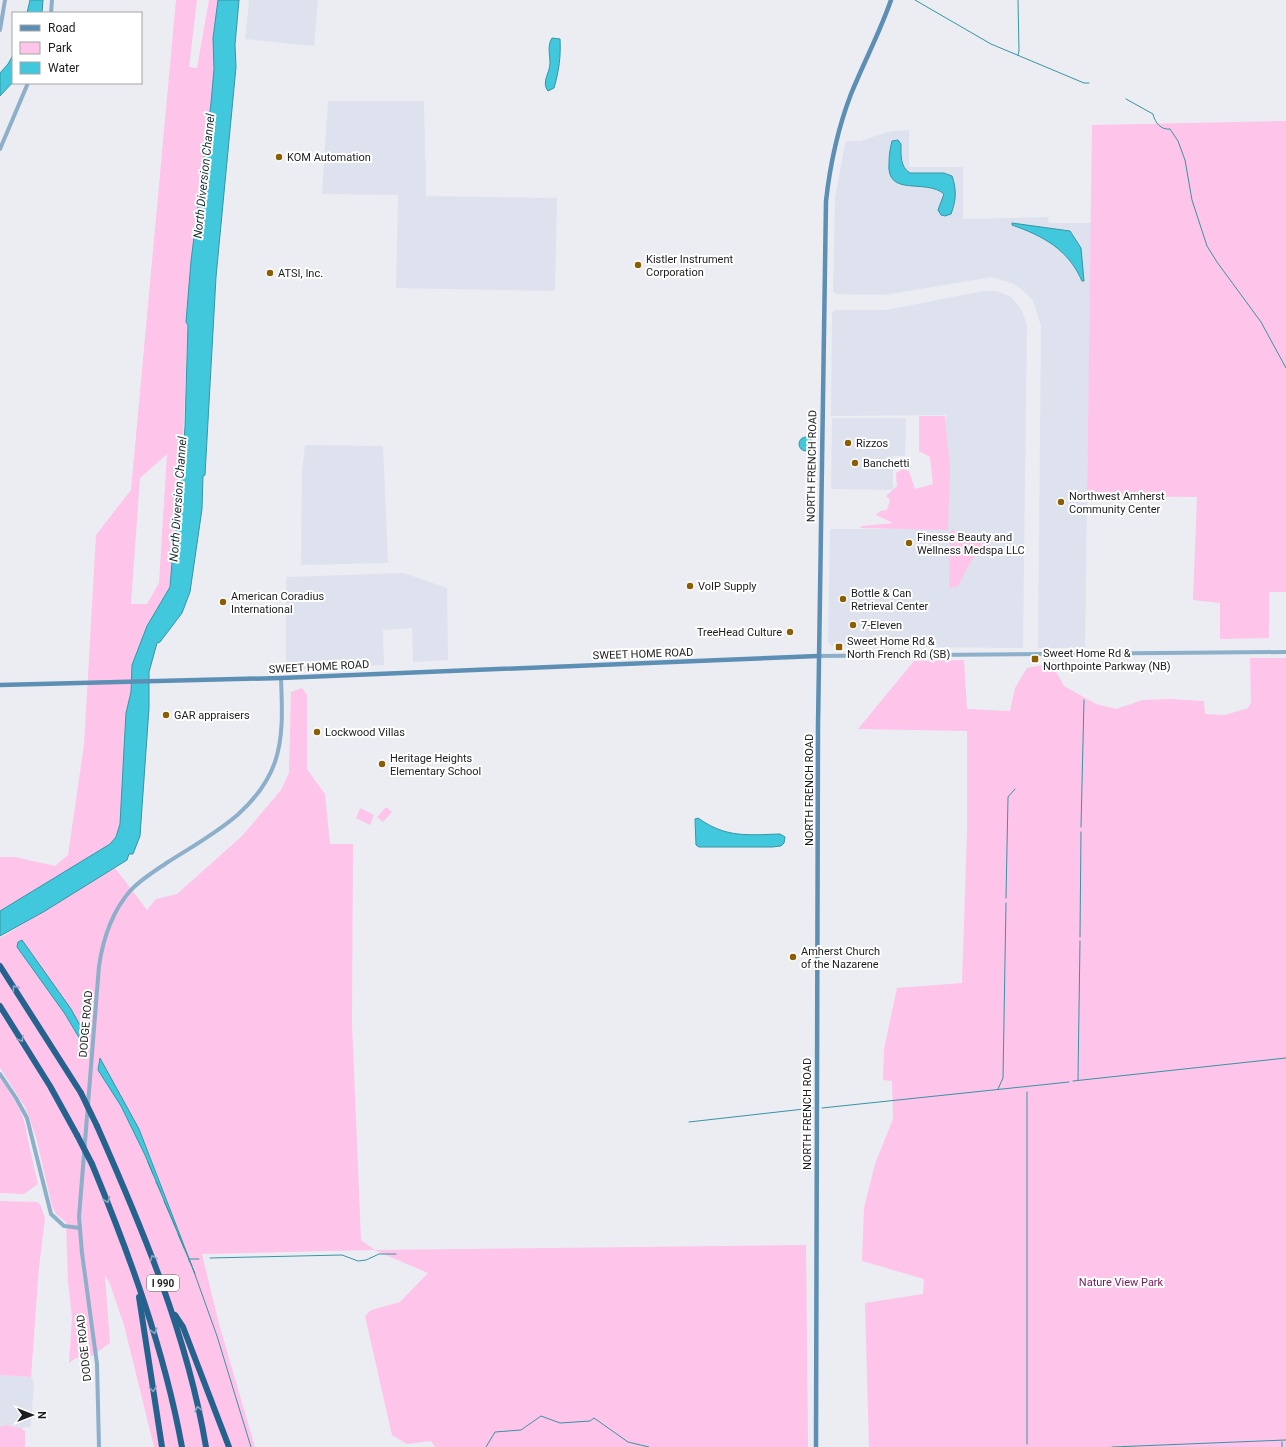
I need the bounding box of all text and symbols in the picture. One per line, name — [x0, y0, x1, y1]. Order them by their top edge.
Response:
legend — [12, 12, 142, 84]
text: Road — [48, 21, 76, 35]
text: Park — [48, 41, 73, 55]
text: Water — [48, 61, 79, 75]
water label: North Diversion Channel — [190, 113, 218, 239]
place label: KOM Automation — [287, 151, 371, 164]
marker: KOM Automation — [274, 152, 284, 162]
place label: Kistler Instrument Corporation — [646, 253, 734, 279]
marker: Kistler Instrument Corporation — [633, 260, 643, 270]
place label: ATSI, Inc. — [278, 267, 323, 280]
marker: ATSI, Inc. — [265, 268, 275, 278]
street label: NORTH FRENCH ROAD — [805, 410, 819, 522]
water label: North Diversion Channel — [167, 436, 189, 562]
place label: Rizzos — [856, 437, 889, 450]
marker: Rizzos — [843, 438, 853, 448]
place label: Banchetti — [863, 457, 909, 470]
marker: Banchetti — [850, 458, 860, 468]
place label: Northwest Amherst Community Center — [1069, 490, 1165, 516]
marker: Northwest Amherst Community Center — [1056, 497, 1066, 507]
place label: Finesse Beauty and Wellness Medspa LLC — [917, 531, 1025, 557]
marker: Finesse Beauty and Wellness Medspa LLC — [904, 538, 914, 548]
place label: VoIP Supply — [698, 580, 757, 593]
marker: VoIP Supply — [685, 581, 695, 591]
place label: Bottle & Can Retrieval Center — [851, 587, 929, 613]
place label: American Coradius International — [231, 590, 324, 616]
marker: Bottle & Can Retrieval Center — [838, 594, 848, 604]
marker: American Coradius International — [218, 597, 228, 607]
place label: 7-Eleven — [861, 619, 902, 632]
marker: 7-Eleven — [848, 620, 858, 630]
place label: TreeHead Culture — [697, 626, 782, 639]
marker: TreeHead Culture — [785, 627, 795, 637]
place label: Sweet Home Rd & North French Rd (SB) — [847, 635, 950, 661]
marker: Sweet Home Rd & North French Rd (SB) — [834, 642, 844, 652]
street label: SWEET HOME ROAD — [592, 646, 694, 662]
place label: Sweet Home Rd & Northpointe Parkway (NB) — [1043, 647, 1171, 673]
marker: Sweet Home Rd & Northpointe Parkway (NB) — [1030, 654, 1040, 664]
street label: SWEET HOME ROAD — [268, 658, 370, 676]
place label: GAR appraisers — [174, 709, 250, 722]
marker: GAR appraisers — [161, 710, 171, 720]
place label: Lockwood Villas — [325, 726, 405, 739]
marker: Lockwood Villas — [312, 727, 322, 737]
street label: NORTH FRENCH ROAD — [803, 734, 816, 846]
place label: Heritage Heights Elementary School — [390, 752, 481, 778]
marker: Heritage Heights Elementary School — [377, 759, 387, 769]
place label: Amherst Church of the Nazarene — [801, 945, 880, 971]
marker: Amherst Church of the Nazarene — [788, 952, 798, 962]
one-way arrow — [13, 986, 20, 993]
street label: DODGE ROAD — [77, 990, 95, 1058]
one-way arrow — [16, 1035, 24, 1042]
street label: NORTH FRENCH ROAD — [801, 1058, 814, 1170]
one-way arrow — [102, 1196, 110, 1204]
one-way arrow — [150, 1254, 158, 1262]
road number: I 990 — [147, 1275, 179, 1291]
park label: Nature View Park — [1079, 1276, 1164, 1289]
street label: DODGE ROAD — [74, 1314, 94, 1382]
one-way arrow — [149, 1328, 158, 1335]
one-way arrow — [148, 1386, 157, 1392]
north arrow — [12, 1395, 52, 1435]
one-way arrow — [194, 1406, 202, 1412]
text: N — [35, 1411, 48, 1419]

